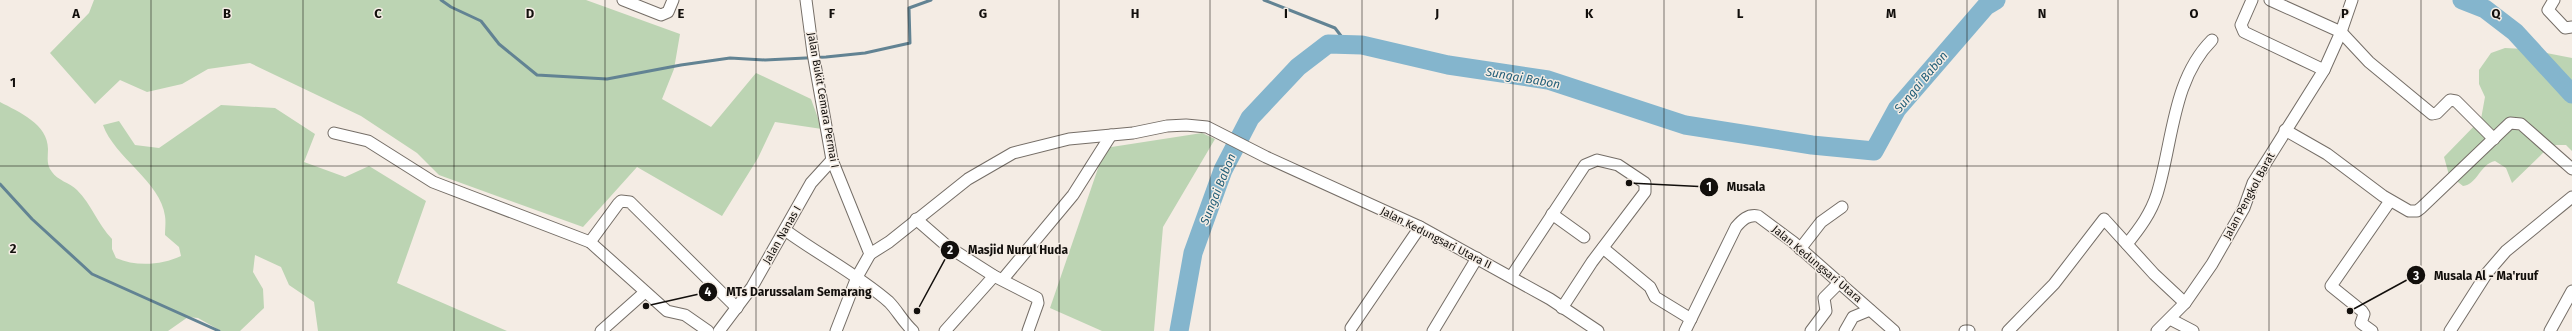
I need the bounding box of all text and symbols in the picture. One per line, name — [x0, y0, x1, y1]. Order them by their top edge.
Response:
text: A — [71, 6, 80, 21]
text: B — [223, 6, 231, 21]
text: C — [374, 6, 382, 21]
text: D — [526, 6, 535, 21]
text: E — [678, 6, 685, 21]
text: F — [829, 6, 836, 21]
text: G — [979, 6, 987, 21]
text: H — [1131, 6, 1139, 21]
text: I — [1284, 6, 1288, 21]
text: J — [1434, 6, 1439, 21]
text: K — [1585, 6, 1594, 21]
text: L — [1737, 6, 1744, 21]
text: M — [1886, 6, 1896, 21]
text: N — [2038, 6, 2046, 21]
text: O — [2190, 6, 2199, 21]
text: P — [2341, 6, 2349, 21]
text: Q — [2492, 6, 2502, 21]
street label: Jalan Bukit Cemara Permai I — [805, 31, 841, 169]
water label: Sungai Babon — [1891, 49, 1951, 116]
water label: Sungai Babon — [1484, 64, 1561, 91]
text: 1 — [10, 75, 16, 90]
street label: Jalan Pengkol Barat — [2221, 150, 2277, 242]
water label: Sungai Babon — [1197, 151, 1239, 228]
callout: Musala — [1699, 175, 1774, 199]
text: 1 — [1706, 180, 1712, 194]
text: Musala — [1727, 180, 1766, 194]
street label: Jalan Nanas I — [760, 204, 804, 266]
street label: Jalan Kedungsari Utara II — [1378, 204, 1494, 272]
street label: Jalan Kedungsari Utara — [1769, 223, 1865, 305]
callout: Masjid Nurul Huda — [940, 238, 1076, 262]
text: 2 — [10, 241, 17, 256]
text: 2 — [947, 243, 953, 257]
text: Masjid Nurul Huda — [968, 243, 1068, 257]
callout: Musala Al - Ma'ruuf — [2406, 263, 2546, 287]
text: 3 — [2412, 269, 2419, 283]
text: Musala Al - Ma'ruuf — [2434, 269, 2540, 283]
callout: MTs Darussalam Semarang — [698, 280, 880, 304]
text: 4 — [705, 285, 712, 299]
text: MTs Darussalam Semarang — [726, 285, 872, 299]

